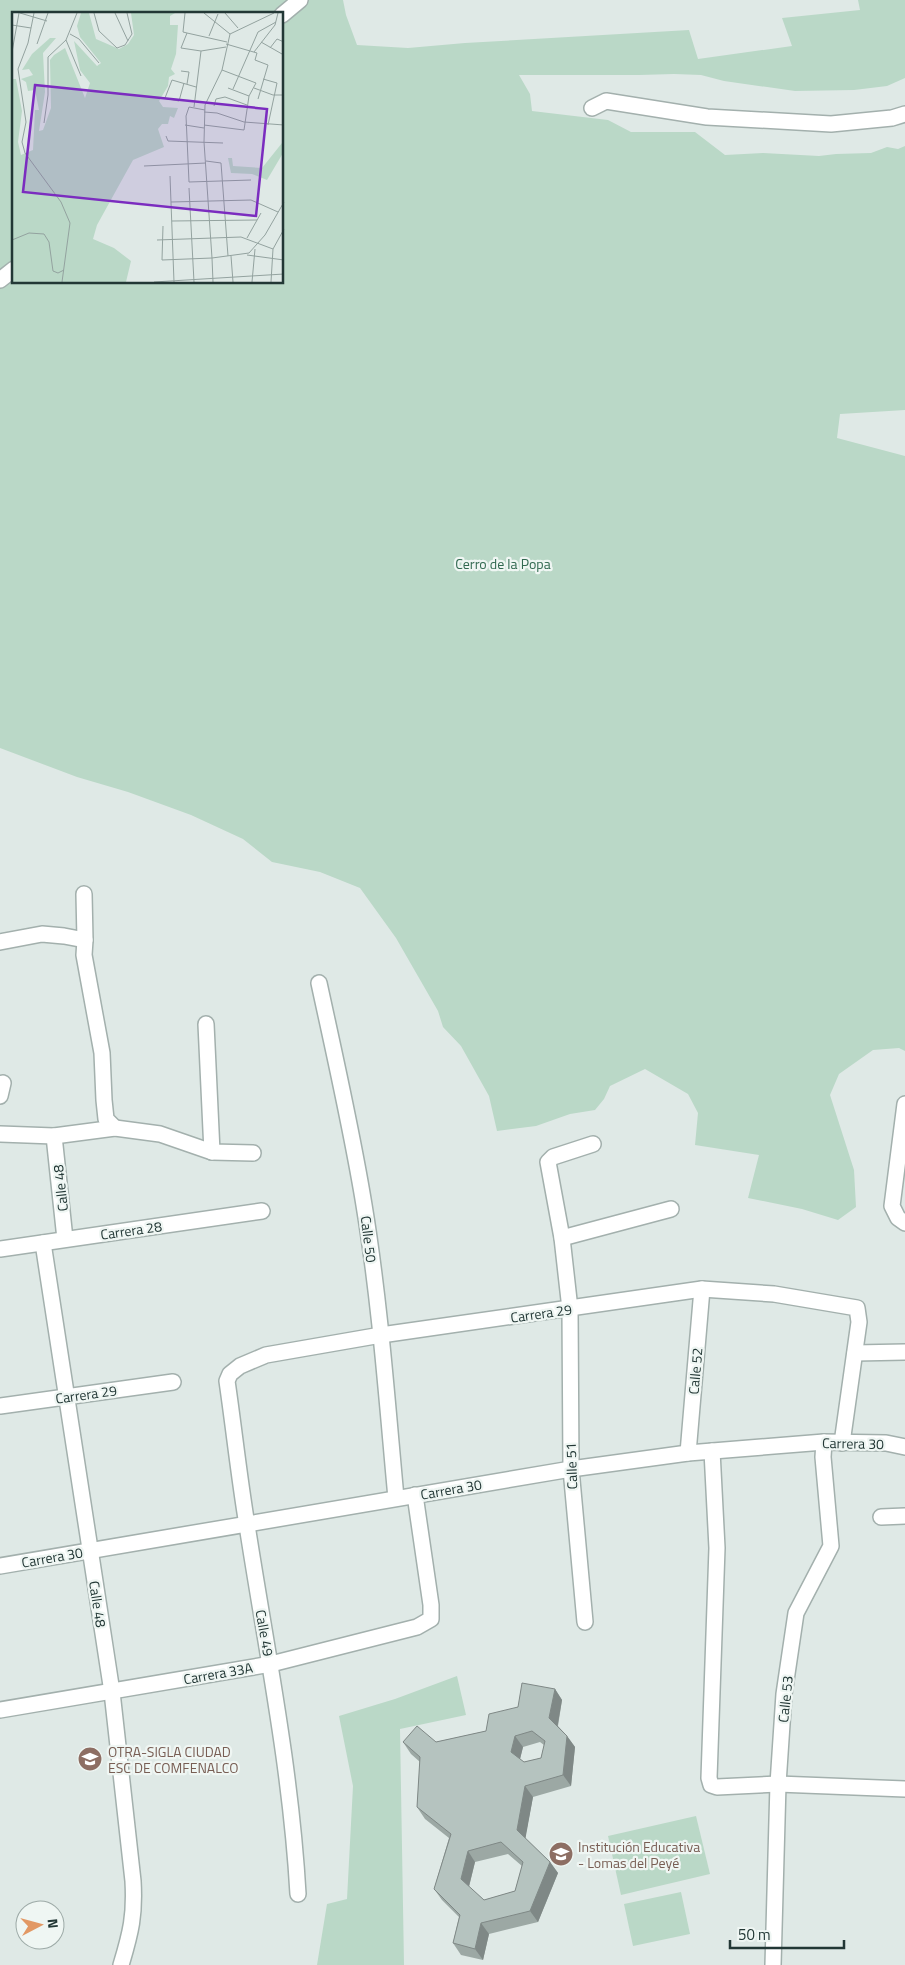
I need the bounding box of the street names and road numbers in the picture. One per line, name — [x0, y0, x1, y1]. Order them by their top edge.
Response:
street label: Calle 48 — [47, 1163, 73, 1212]
street label: Calle 50 — [356, 1214, 382, 1264]
street label: Carrera 28 — [99, 1215, 163, 1245]
street label: Carrera 29 — [509, 1298, 573, 1328]
street label: Calle 52 — [682, 1347, 708, 1395]
street label: Carrera 29 — [54, 1379, 118, 1409]
street label: Carrera 30 — [822, 1432, 884, 1454]
street label: Calle 51 — [560, 1442, 582, 1490]
street label: Carrera 30 — [419, 1473, 483, 1505]
street label: Carrera 30 — [20, 1541, 84, 1573]
street label: Calle 48 — [84, 1579, 112, 1629]
street label: Calle 49 — [251, 1608, 279, 1658]
street label: Carrera 33A — [182, 1656, 255, 1689]
street label: Calle 53 — [772, 1675, 798, 1723]

